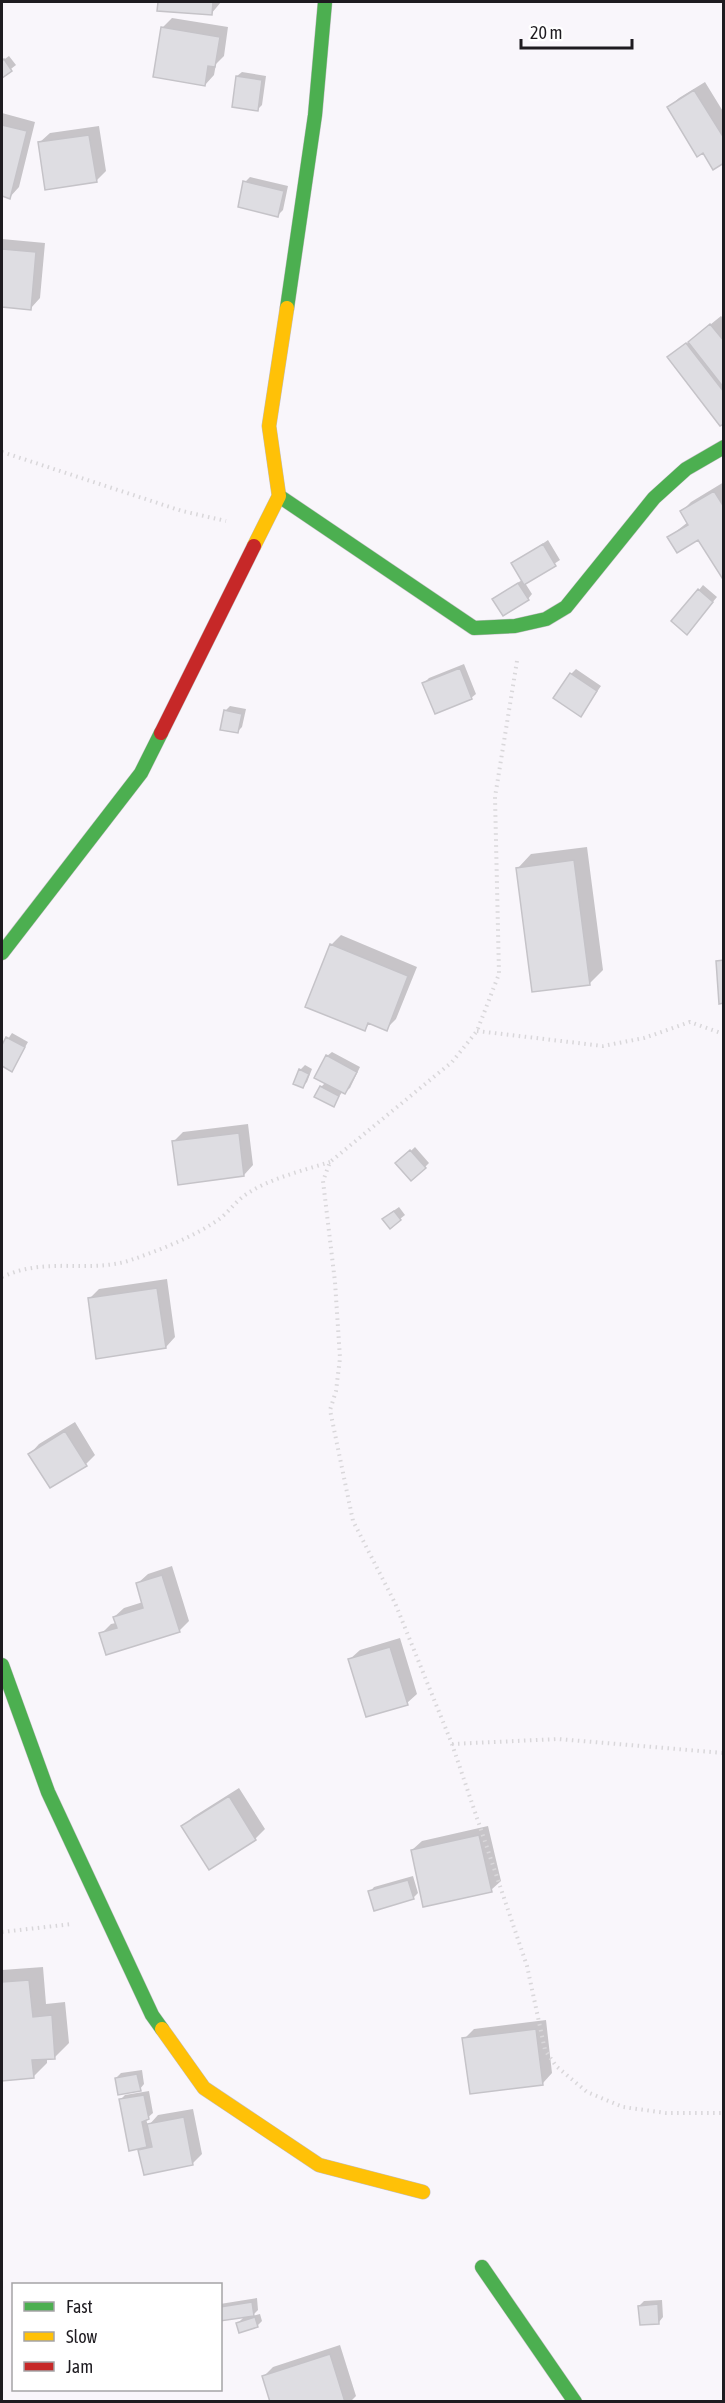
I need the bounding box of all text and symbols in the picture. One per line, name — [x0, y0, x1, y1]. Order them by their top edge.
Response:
scale bar — [521, 12, 632, 50]
text: 20 m — [530, 22, 562, 43]
legend — [12, 2283, 222, 2391]
text: Fast — [66, 2296, 93, 2317]
text: Slow — [66, 2326, 97, 2347]
text: Jam — [66, 2356, 93, 2377]

